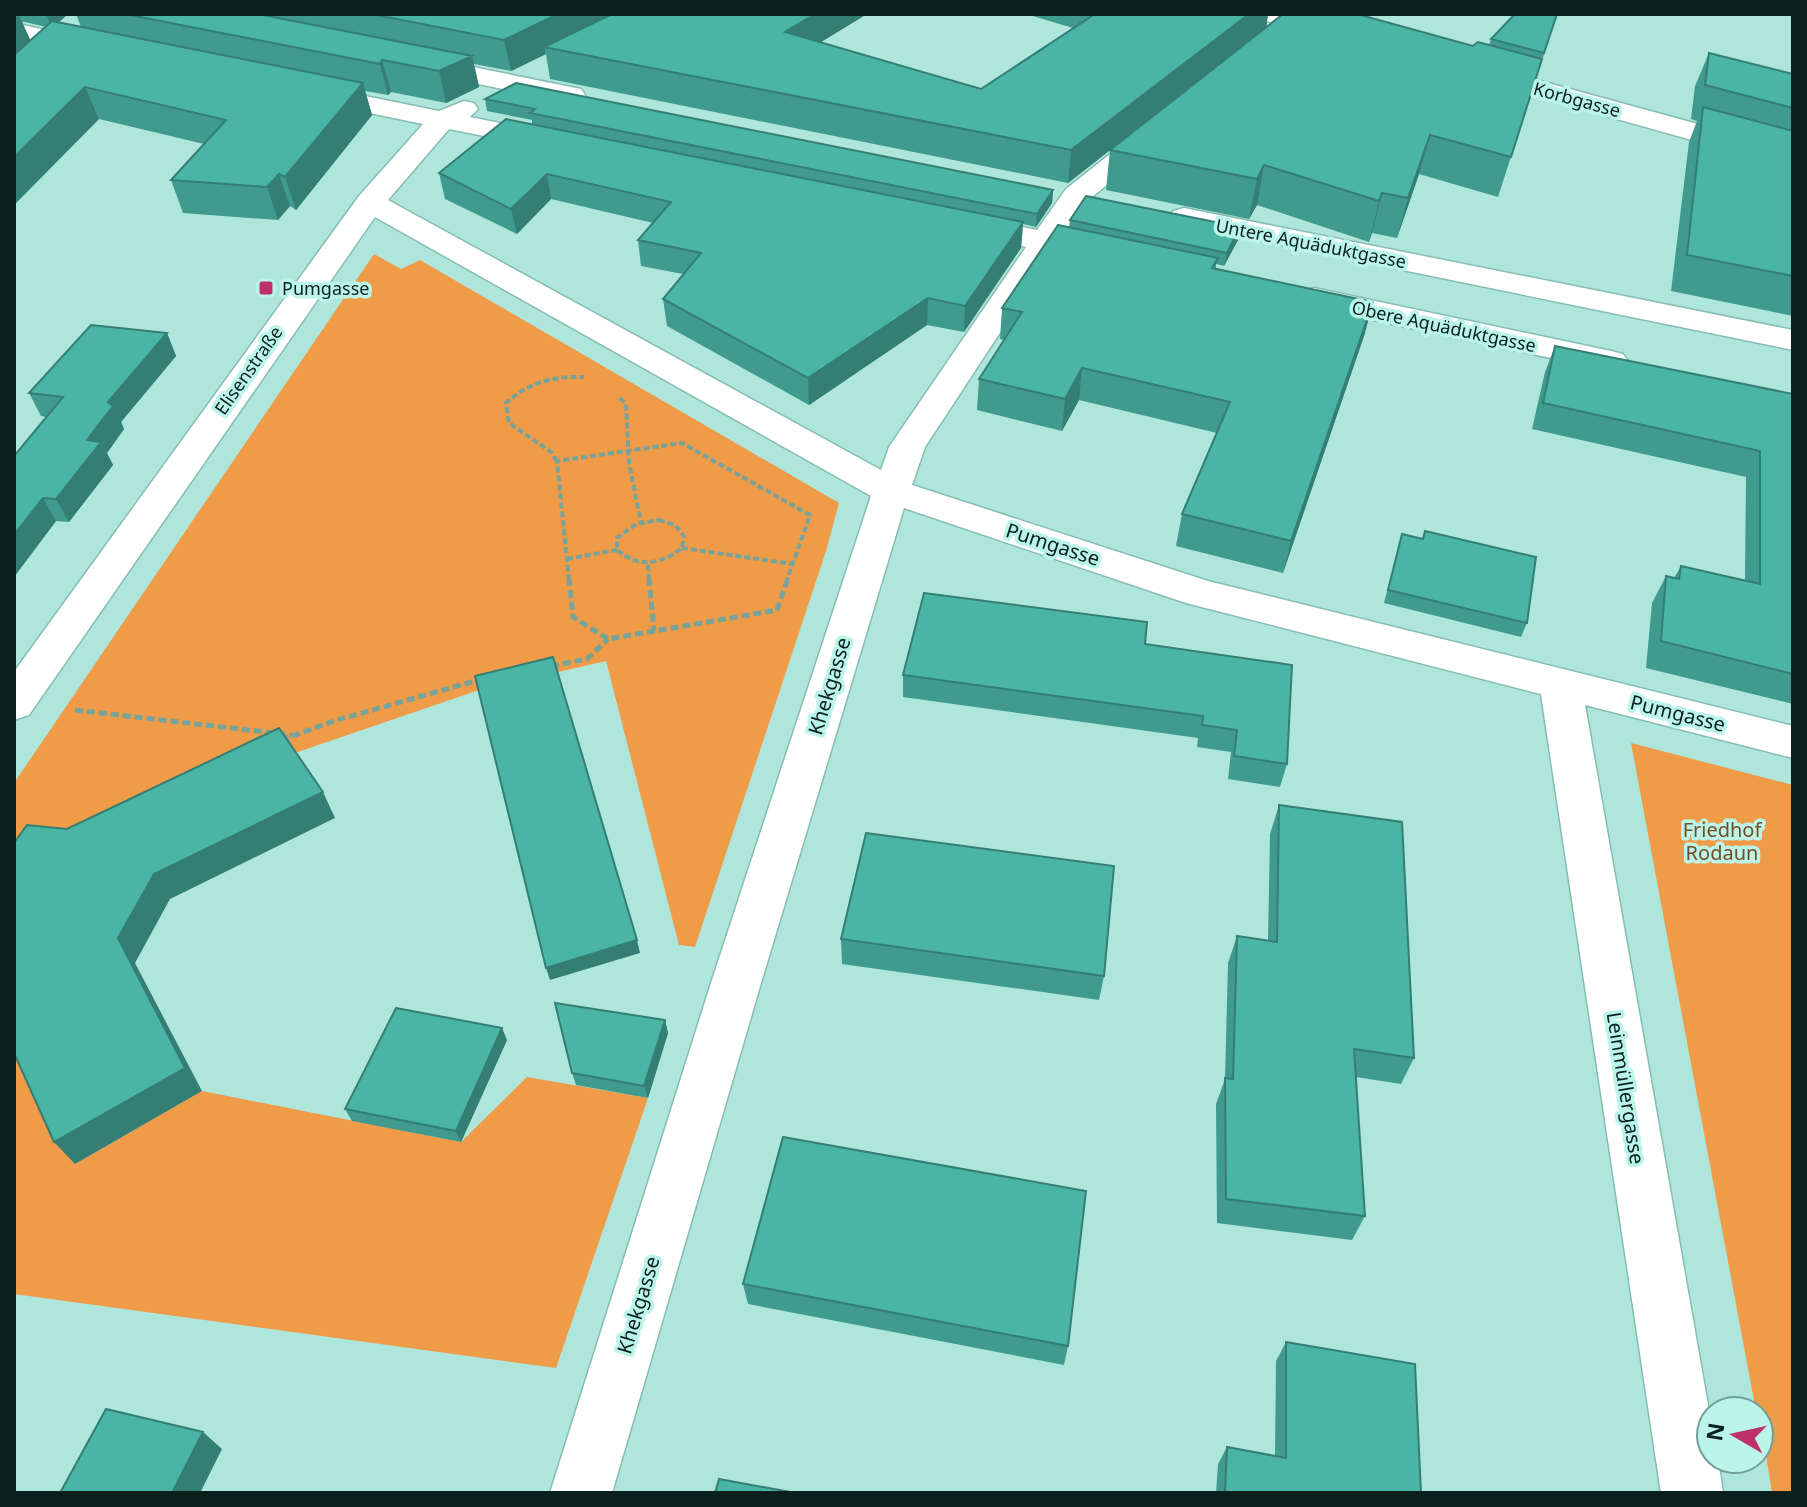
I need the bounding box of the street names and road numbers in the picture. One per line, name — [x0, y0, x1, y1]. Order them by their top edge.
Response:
street label: Korbgasse — [1531, 76, 1623, 122]
street label: Untere Aquäduktgasse — [1214, 213, 1408, 273]
street label: Obere Aquäduktgasse — [1350, 295, 1538, 357]
street label: Elisenstraße — [209, 321, 287, 419]
street label: Pumgasse — [1003, 516, 1103, 572]
street label: Khekgasse — [801, 634, 857, 738]
street label: Pumgasse — [1628, 688, 1728, 738]
street label: Leinmüllergasse — [1601, 1010, 1651, 1166]
street label: Khekgasse — [610, 1253, 666, 1357]

